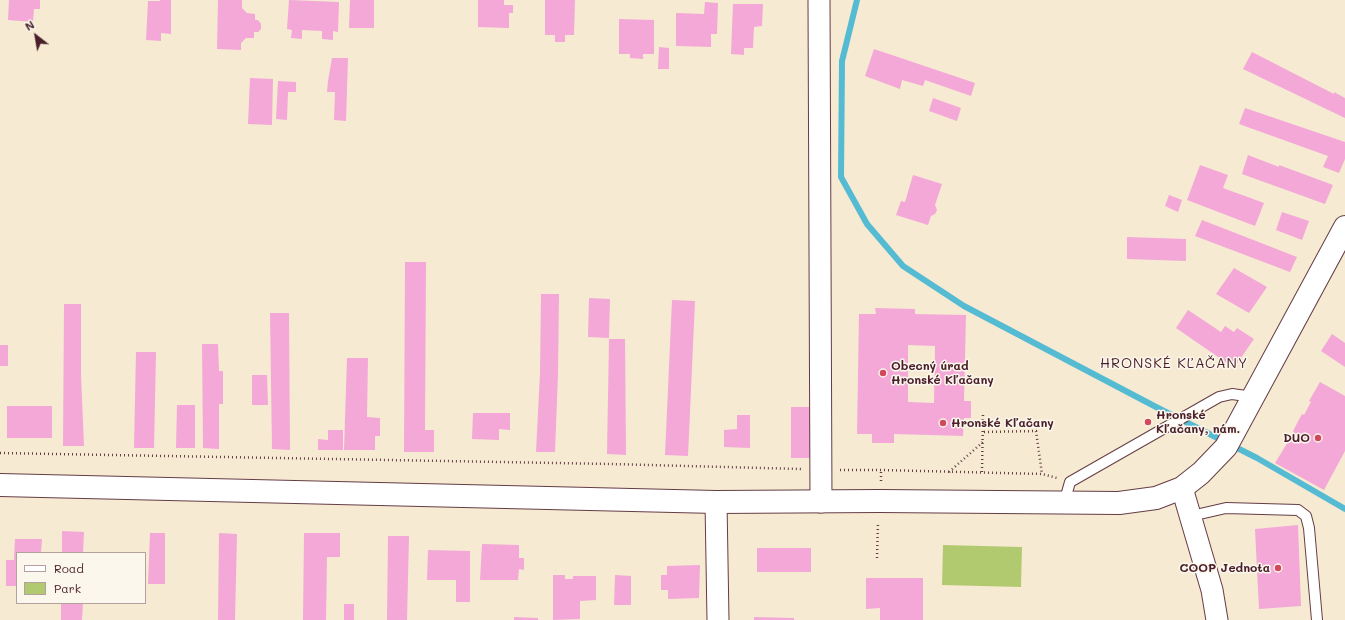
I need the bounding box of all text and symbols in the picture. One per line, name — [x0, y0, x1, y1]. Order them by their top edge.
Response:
north arrow — [16, 16, 56, 56]
text: N — [22, 17, 37, 34]
district label: HRONSKÉ KĽAČANY — [1100, 356, 1248, 372]
place label: Obecný úrad Hronské Kľačany — [891, 359, 994, 387]
marker: Obecný úrad Hronské Kľačany — [878, 368, 888, 378]
place label: Hronské Kľačany, nám. — [1156, 408, 1240, 436]
place label: Hronské Kľačany — [951, 416, 1054, 430]
marker: Hronské Kľačany, nám. — [1143, 417, 1153, 427]
marker: Hronské Kľačany — [938, 418, 948, 428]
place label: DUO — [1283, 431, 1310, 445]
marker: DUO — [1313, 433, 1323, 443]
legend — [16, 552, 146, 604]
text: Road — [54, 560, 84, 576]
place label: COOP Jednota — [1180, 561, 1270, 575]
marker: COOP Jednota — [1273, 563, 1283, 573]
text: Park — [54, 580, 81, 596]

